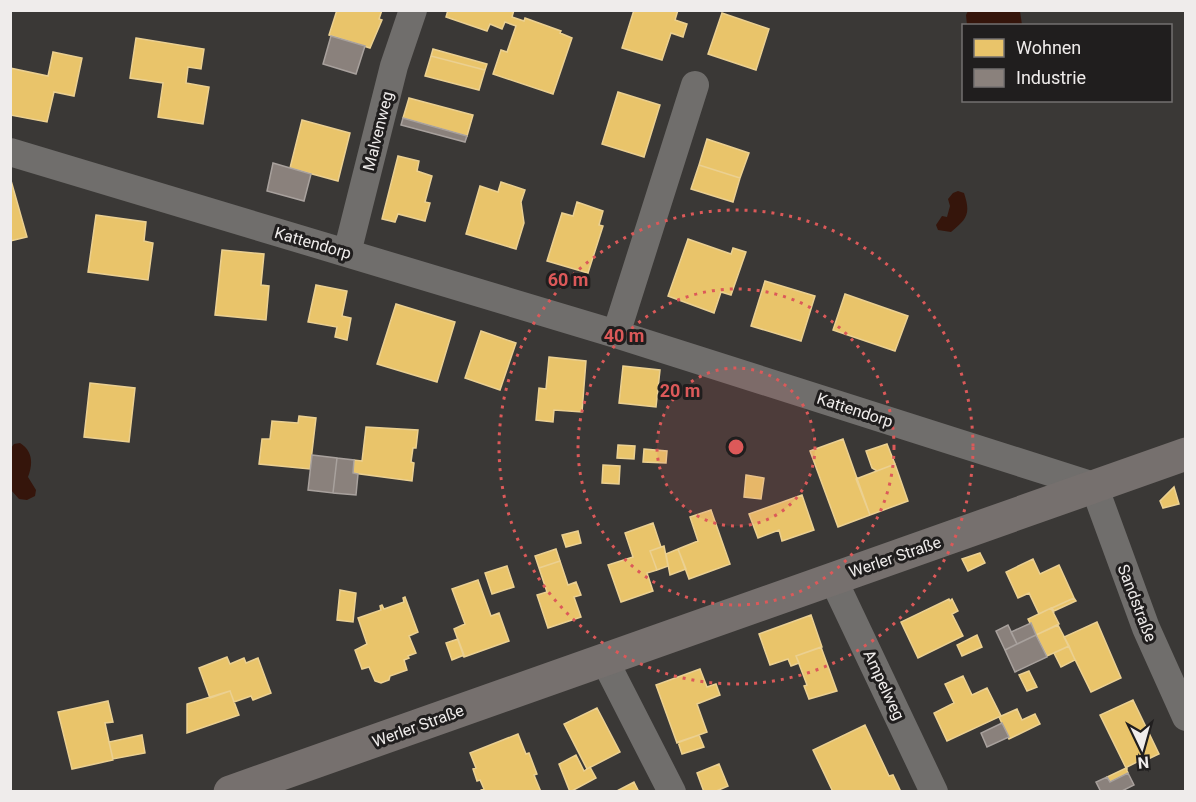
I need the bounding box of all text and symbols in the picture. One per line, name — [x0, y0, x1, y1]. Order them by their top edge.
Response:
legend — [962, 24, 1172, 102]
text: Wohnen — [1016, 37, 1081, 58]
text: Industrie — [1016, 67, 1086, 88]
street label: Malvenweg — [359, 89, 397, 173]
street label: Kattendorp — [272, 223, 354, 263]
text: 60 m — [548, 269, 588, 290]
text: 40 m — [604, 325, 644, 346]
text: 20 m — [660, 380, 700, 401]
street label: Kattendorp — [814, 389, 896, 431]
centre of rings — [726, 437, 746, 457]
street label: Werler Straße — [846, 532, 944, 582]
street label: Sandstraße — [1114, 562, 1160, 644]
street label: Ampelweg — [859, 647, 909, 723]
street label: Werler Straße — [370, 701, 466, 751]
north arrow — [1112, 718, 1172, 778]
text: N — [1137, 752, 1150, 772]

